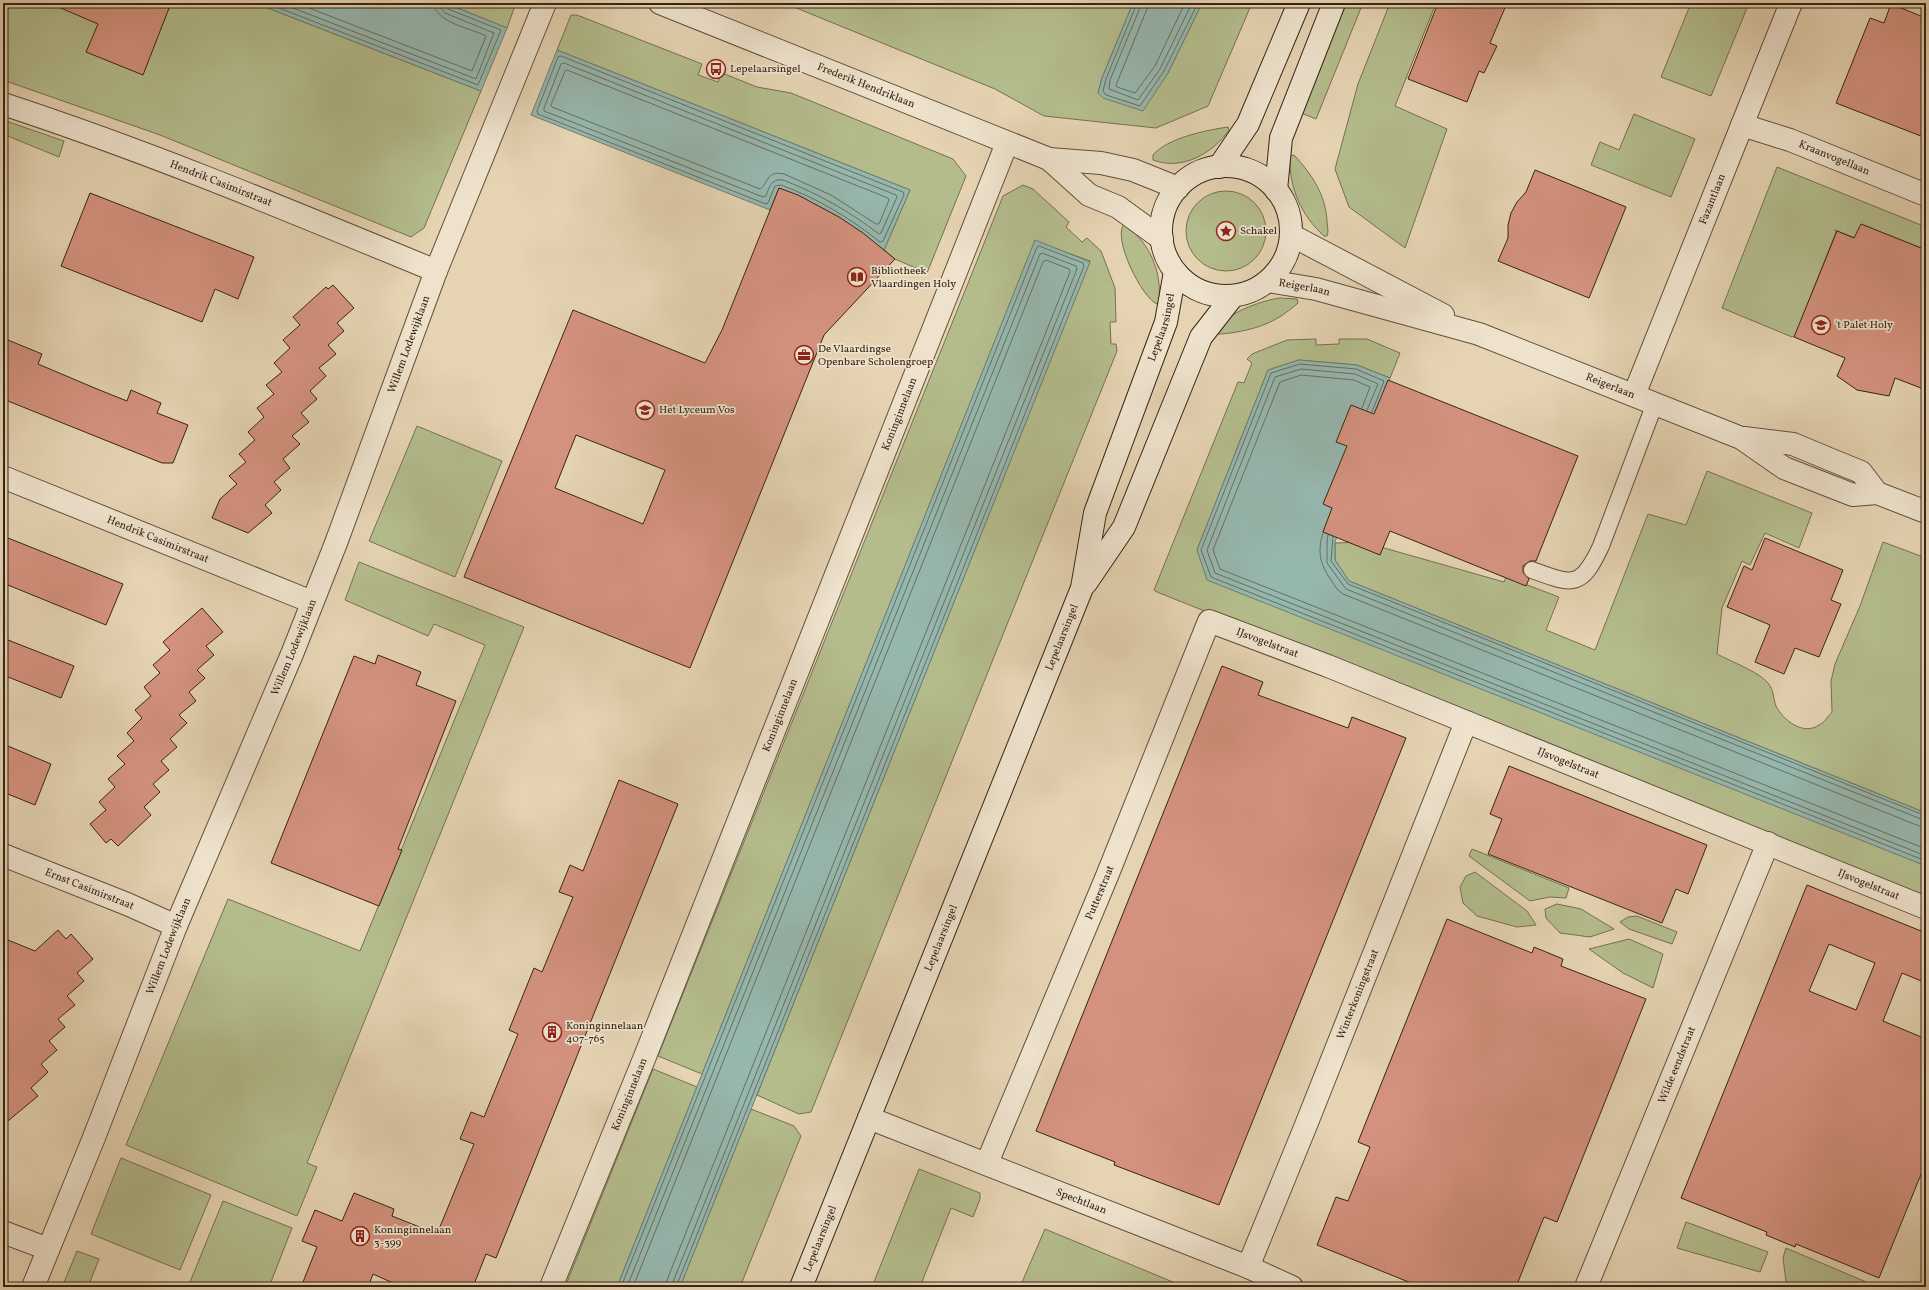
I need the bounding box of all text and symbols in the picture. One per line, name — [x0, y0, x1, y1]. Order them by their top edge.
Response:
bus stop icon: Lepelaarsingel — [705, 58, 727, 80]
street label: Frederik Hendriklaan — [815, 59, 918, 112]
place label: Lepelaarsingel — [730, 62, 800, 77]
street label: Kraanvogellaan — [1796, 137, 1873, 179]
street label: Hendrik Casimirstraat — [168, 157, 274, 210]
street label: Fazantlaan — [1696, 171, 1729, 227]
place icon: Schakel — [1215, 220, 1237, 242]
place label: Schakel — [1240, 224, 1277, 239]
place label: Bibliotheek Vlaardingen Holy — [871, 264, 956, 292]
library icon: Bibliotheek Vlaardingen Holy — [846, 266, 868, 288]
street label: Reigerlaan — [1278, 275, 1332, 300]
street label: Lepelaarsingel — [1145, 292, 1179, 364]
street label: Willem Lodewijklaan — [384, 293, 434, 395]
school or university icon: 't Palet Holy — [1810, 314, 1832, 336]
place label: 't Palet Holy — [1835, 318, 1893, 333]
place label: De Vlaardingse Openbare Scholengroep — [818, 342, 933, 370]
office icon: De Vlaardingse Openbare Scholengroep — [793, 344, 815, 366]
street label: Reigerlaan — [1583, 370, 1638, 403]
street label: Koninginnelaan — [878, 375, 921, 453]
school or university icon: Het Lyceum Vos — [634, 399, 656, 421]
place label: Het Lyceum Vos — [659, 403, 735, 418]
street label: Hendrik Casimirstraat — [105, 512, 211, 567]
street label: Willem Lodewijklaan — [268, 597, 321, 698]
street label: Lepelaarsingel — [1042, 602, 1082, 673]
street label: IJsvogelstraat — [1234, 624, 1301, 662]
street label: Koninginnelaan — [759, 676, 802, 754]
street label: IJsvogelstraat — [1535, 744, 1601, 782]
street label: Putterstraat — [1082, 863, 1118, 922]
street label: Ernst Casimirstraat — [43, 865, 137, 914]
street label: IJsvogelstraat — [1835, 865, 1902, 904]
street label: Willem Lodewijklaan — [143, 895, 195, 997]
street label: Lepelaarsingel — [921, 903, 961, 974]
street label: Winterkoningstraat — [1333, 947, 1383, 1042]
place label: Koninginnelaan 407-765 — [566, 1019, 644, 1047]
building icon: Koninginnelaan 407-765 — [541, 1021, 563, 1043]
street label: Wilde eendstraat — [1655, 1024, 1700, 1106]
street label: Koninginnelaan — [608, 1055, 651, 1133]
street label: Spechtlaan — [1054, 1185, 1109, 1218]
street label: Lepelaarsingel — [800, 1203, 841, 1274]
place label: Koninginnelaan 3-399 — [374, 1223, 452, 1251]
building icon: Koninginnelaan 3-399 — [349, 1225, 371, 1247]

